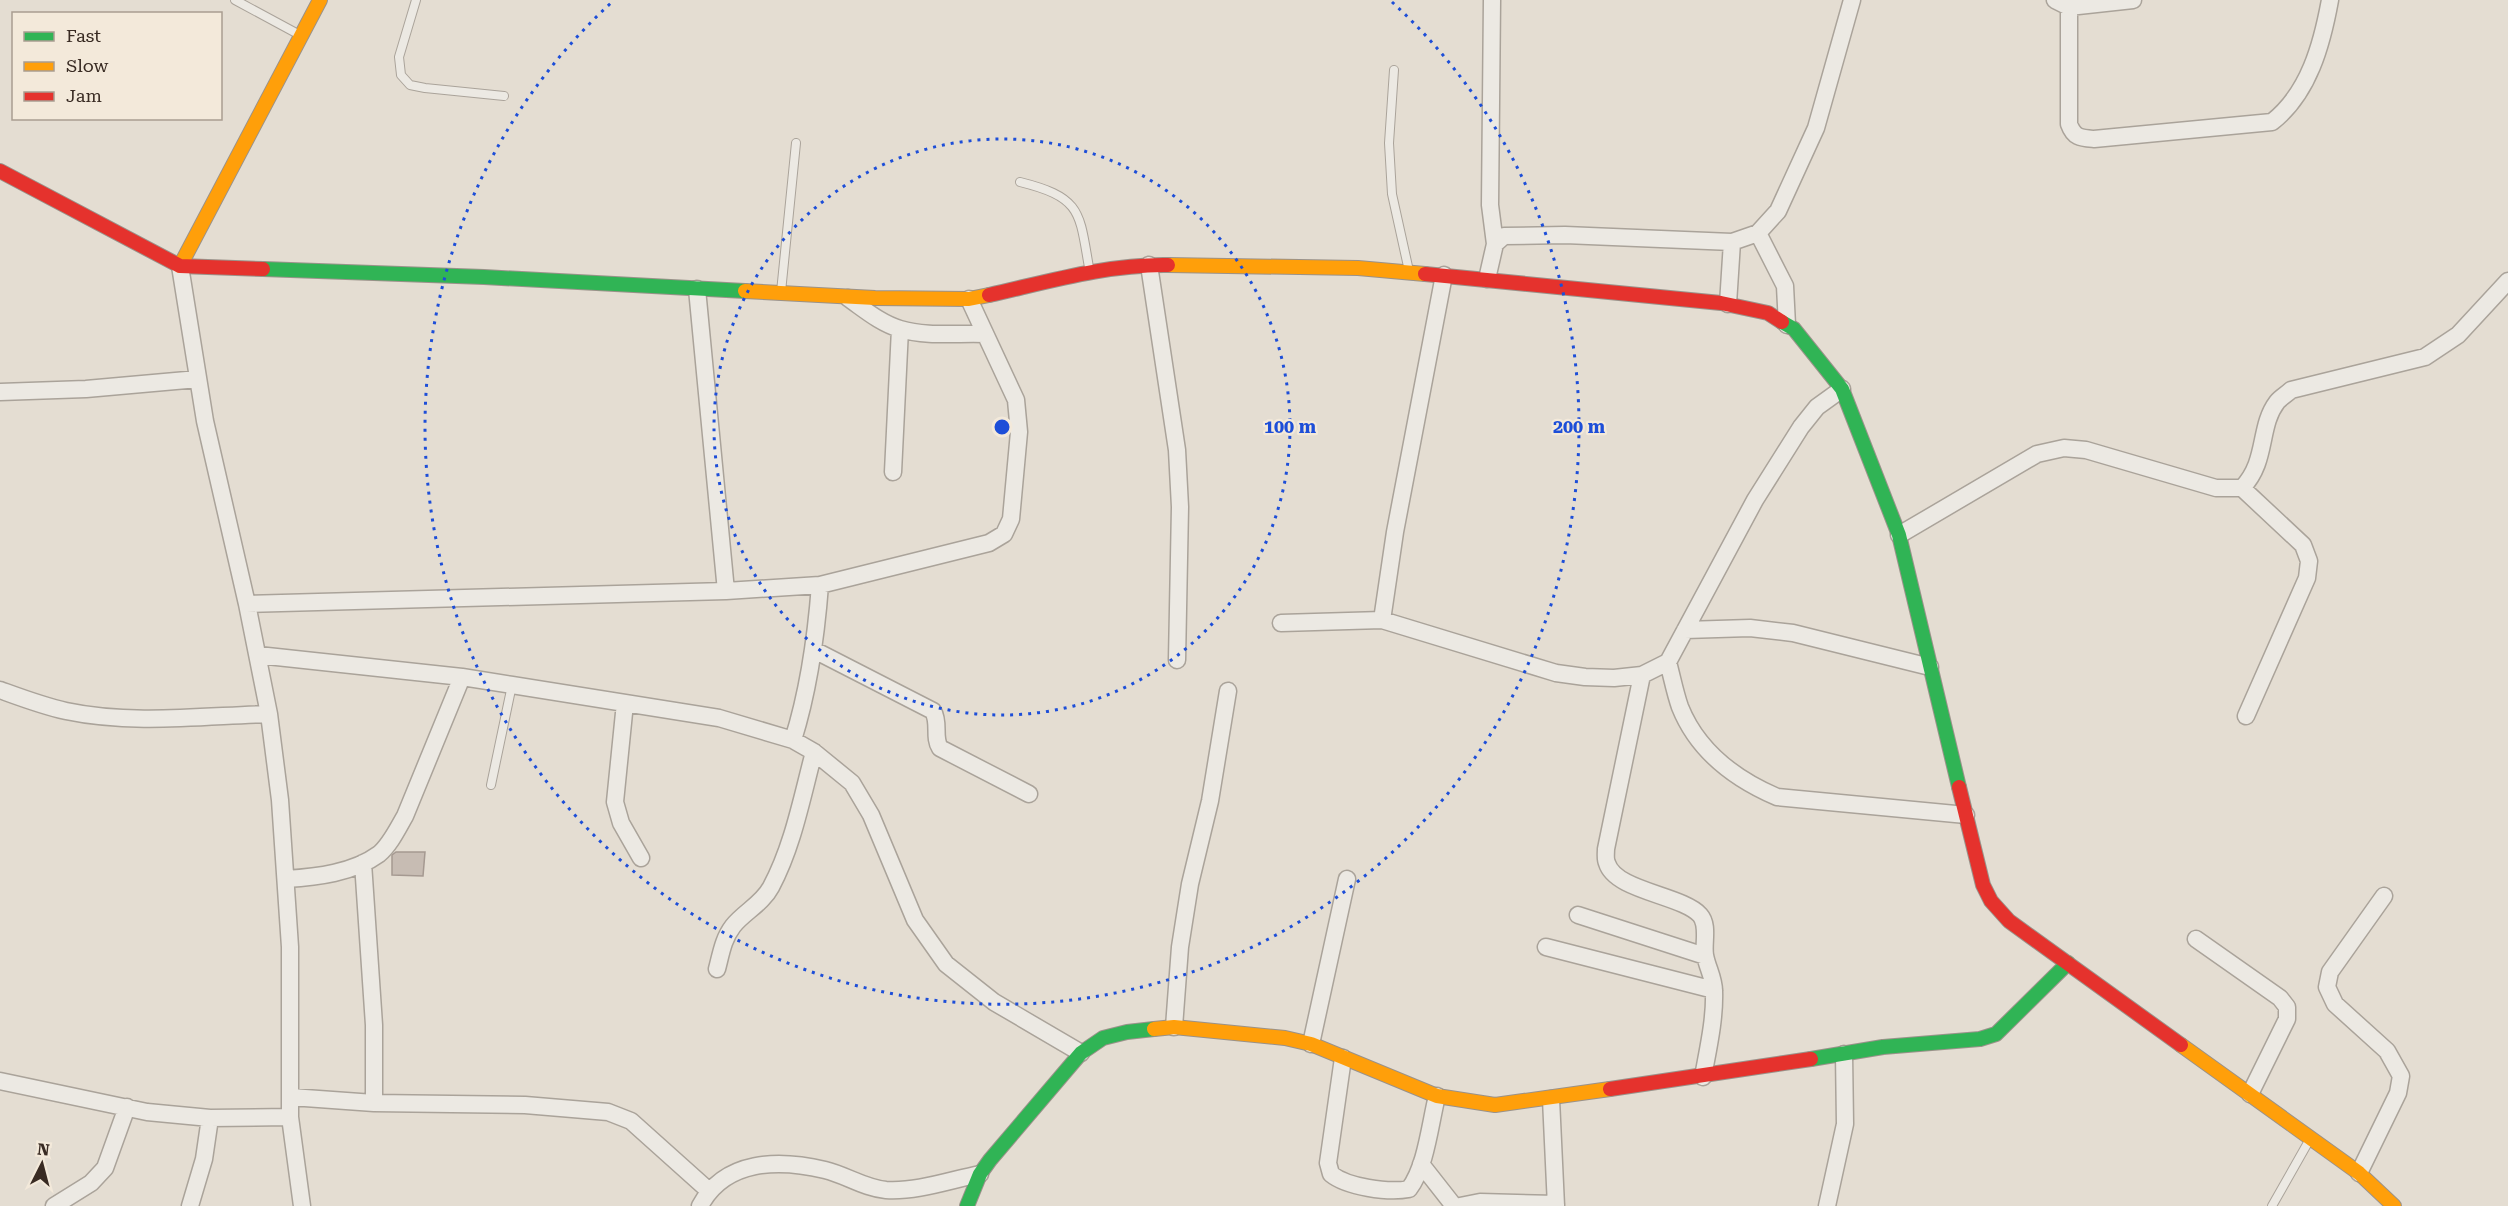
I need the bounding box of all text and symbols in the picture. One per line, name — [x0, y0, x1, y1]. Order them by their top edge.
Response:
legend — [12, 12, 222, 120]
text: Fast — [66, 25, 101, 46]
text: Slow — [66, 55, 108, 76]
text: Jam — [66, 85, 102, 106]
text: 100 m — [1264, 416, 1317, 437]
text: 200 m — [1553, 416, 1606, 437]
centre of rings — [992, 417, 1012, 437]
north arrow — [12, 1134, 72, 1194]
text: N — [36, 1139, 51, 1160]

